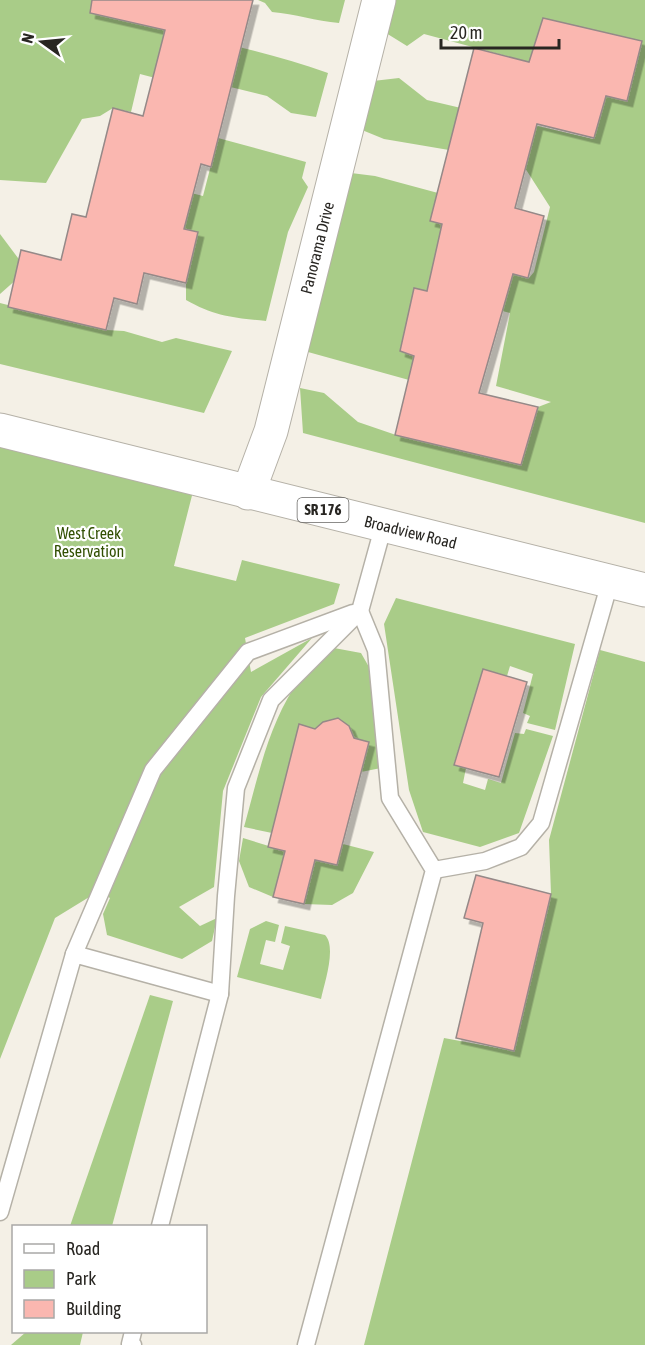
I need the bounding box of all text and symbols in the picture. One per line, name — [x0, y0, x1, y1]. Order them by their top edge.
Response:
north arrow — [12, 12, 72, 72]
scale bar — [441, 12, 560, 50]
text: 20 m — [450, 22, 482, 43]
text: N — [18, 31, 37, 45]
street label: Panorama Drive — [297, 200, 337, 296]
road number: SR 176 — [298, 498, 348, 522]
street label: Broadview Road — [362, 512, 459, 552]
park label: West Creek Reservation — [54, 524, 124, 560]
legend — [12, 1225, 207, 1333]
text: Road — [66, 1238, 100, 1259]
text: Park — [66, 1268, 96, 1289]
text: Building — [66, 1298, 121, 1319]

